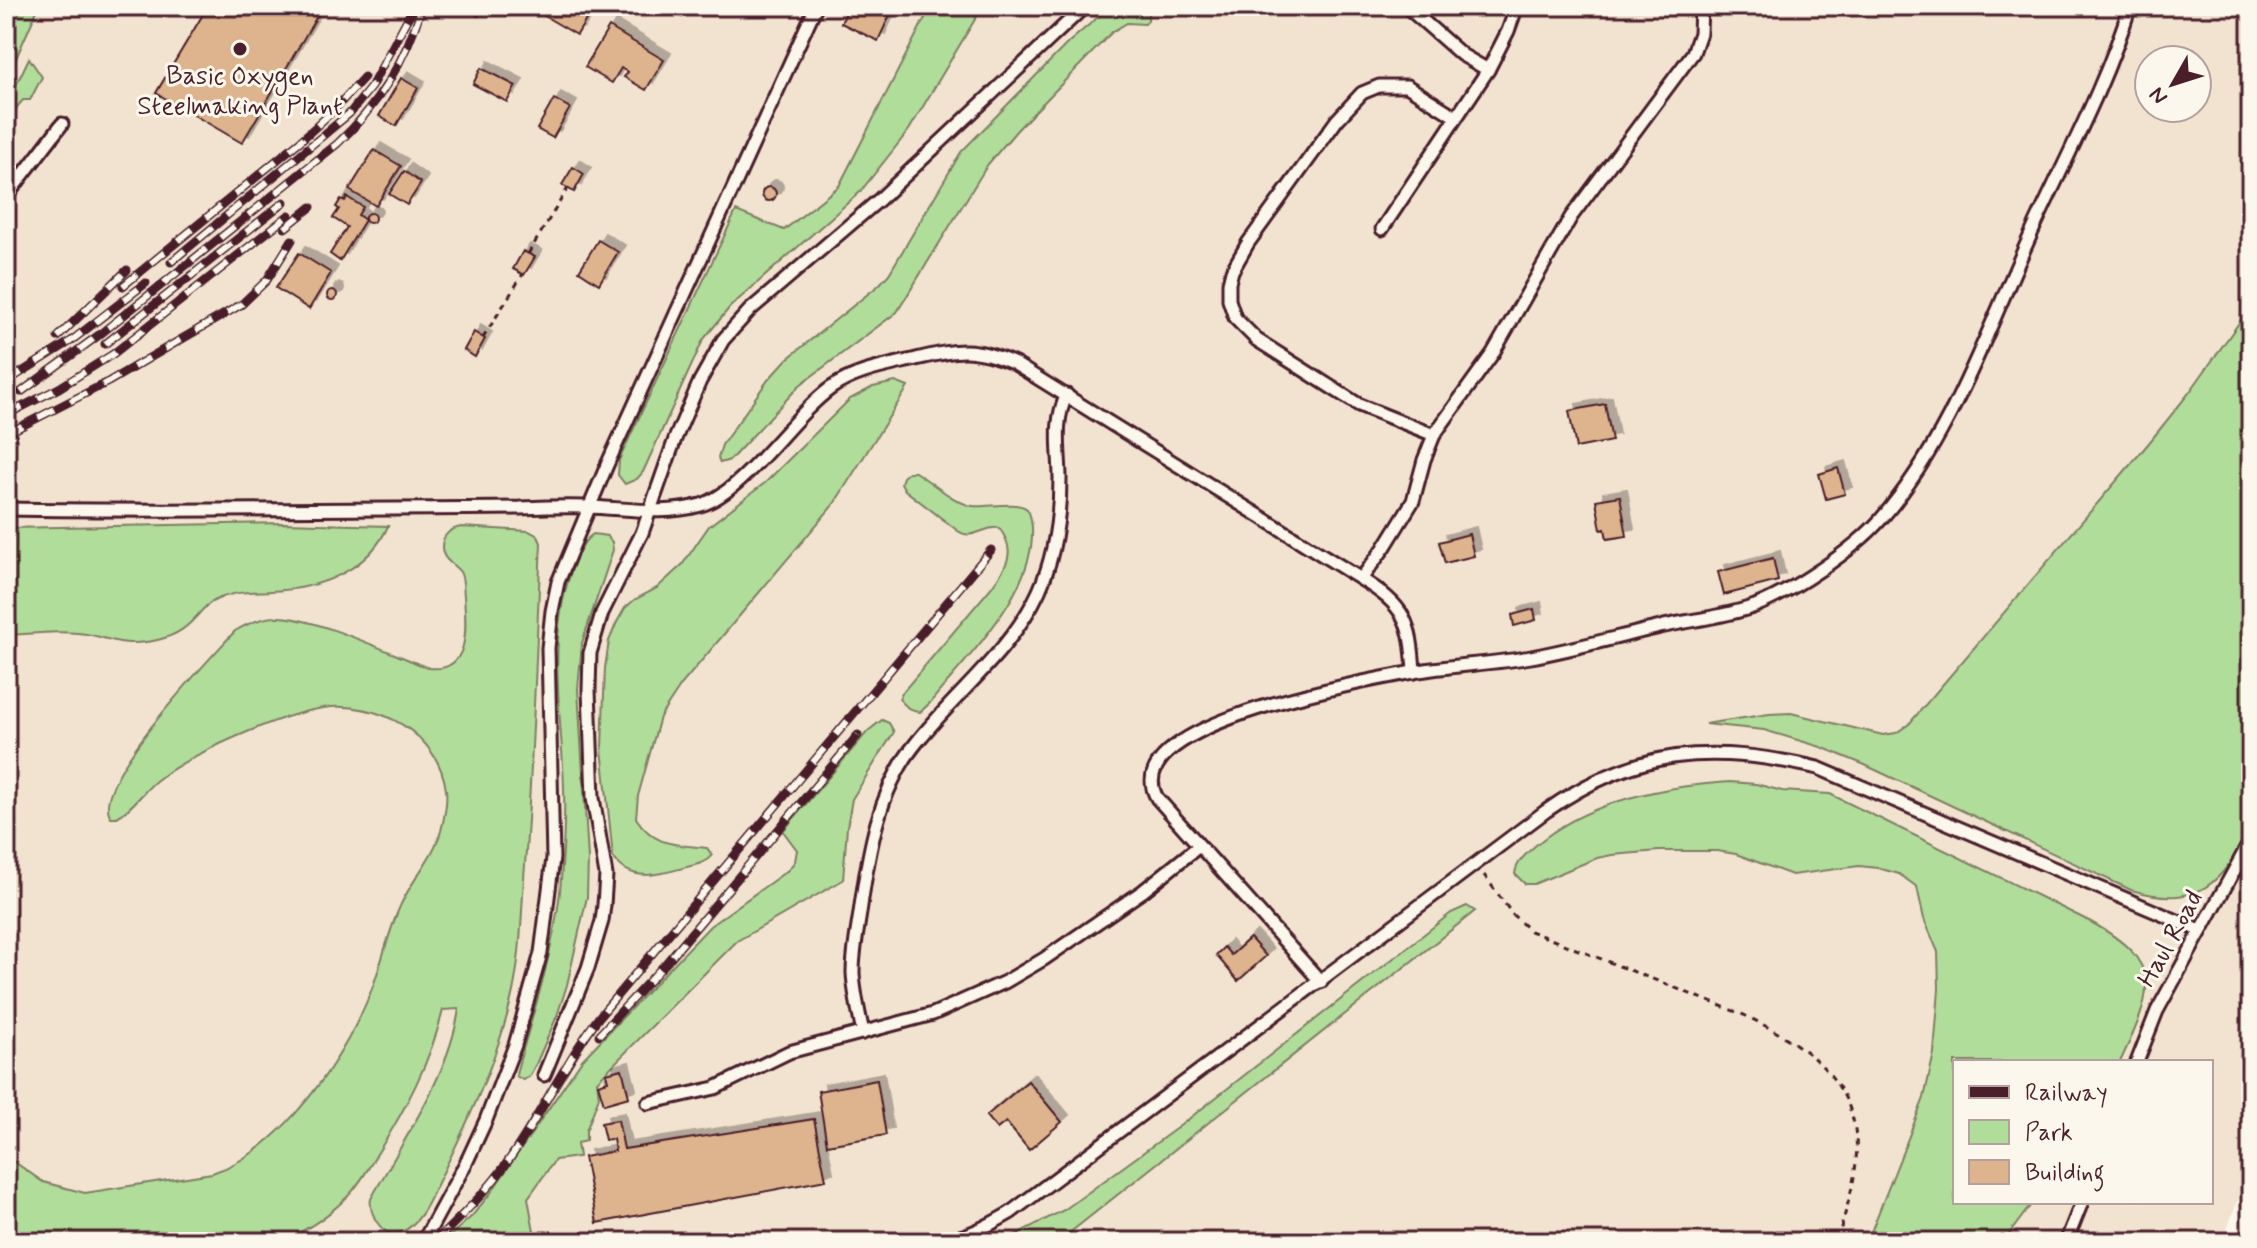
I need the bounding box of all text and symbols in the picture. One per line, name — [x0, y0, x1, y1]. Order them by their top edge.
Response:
marker: Basic Oxygen Steelmaking Plant — [231, 40, 249, 58]
north arrow — [2133, 44, 2213, 124]
place label: Basic Oxygen Steelmaking Plant — [137, 60, 343, 124]
text: N — [2144, 81, 2175, 110]
street label: Haul Road — [2130, 884, 2212, 994]
legend — [1953, 1060, 2213, 1204]
text: Railway — [2025, 1078, 2108, 1109]
text: Park — [2025, 1118, 2073, 1149]
text: Building — [2025, 1158, 2105, 1192]

